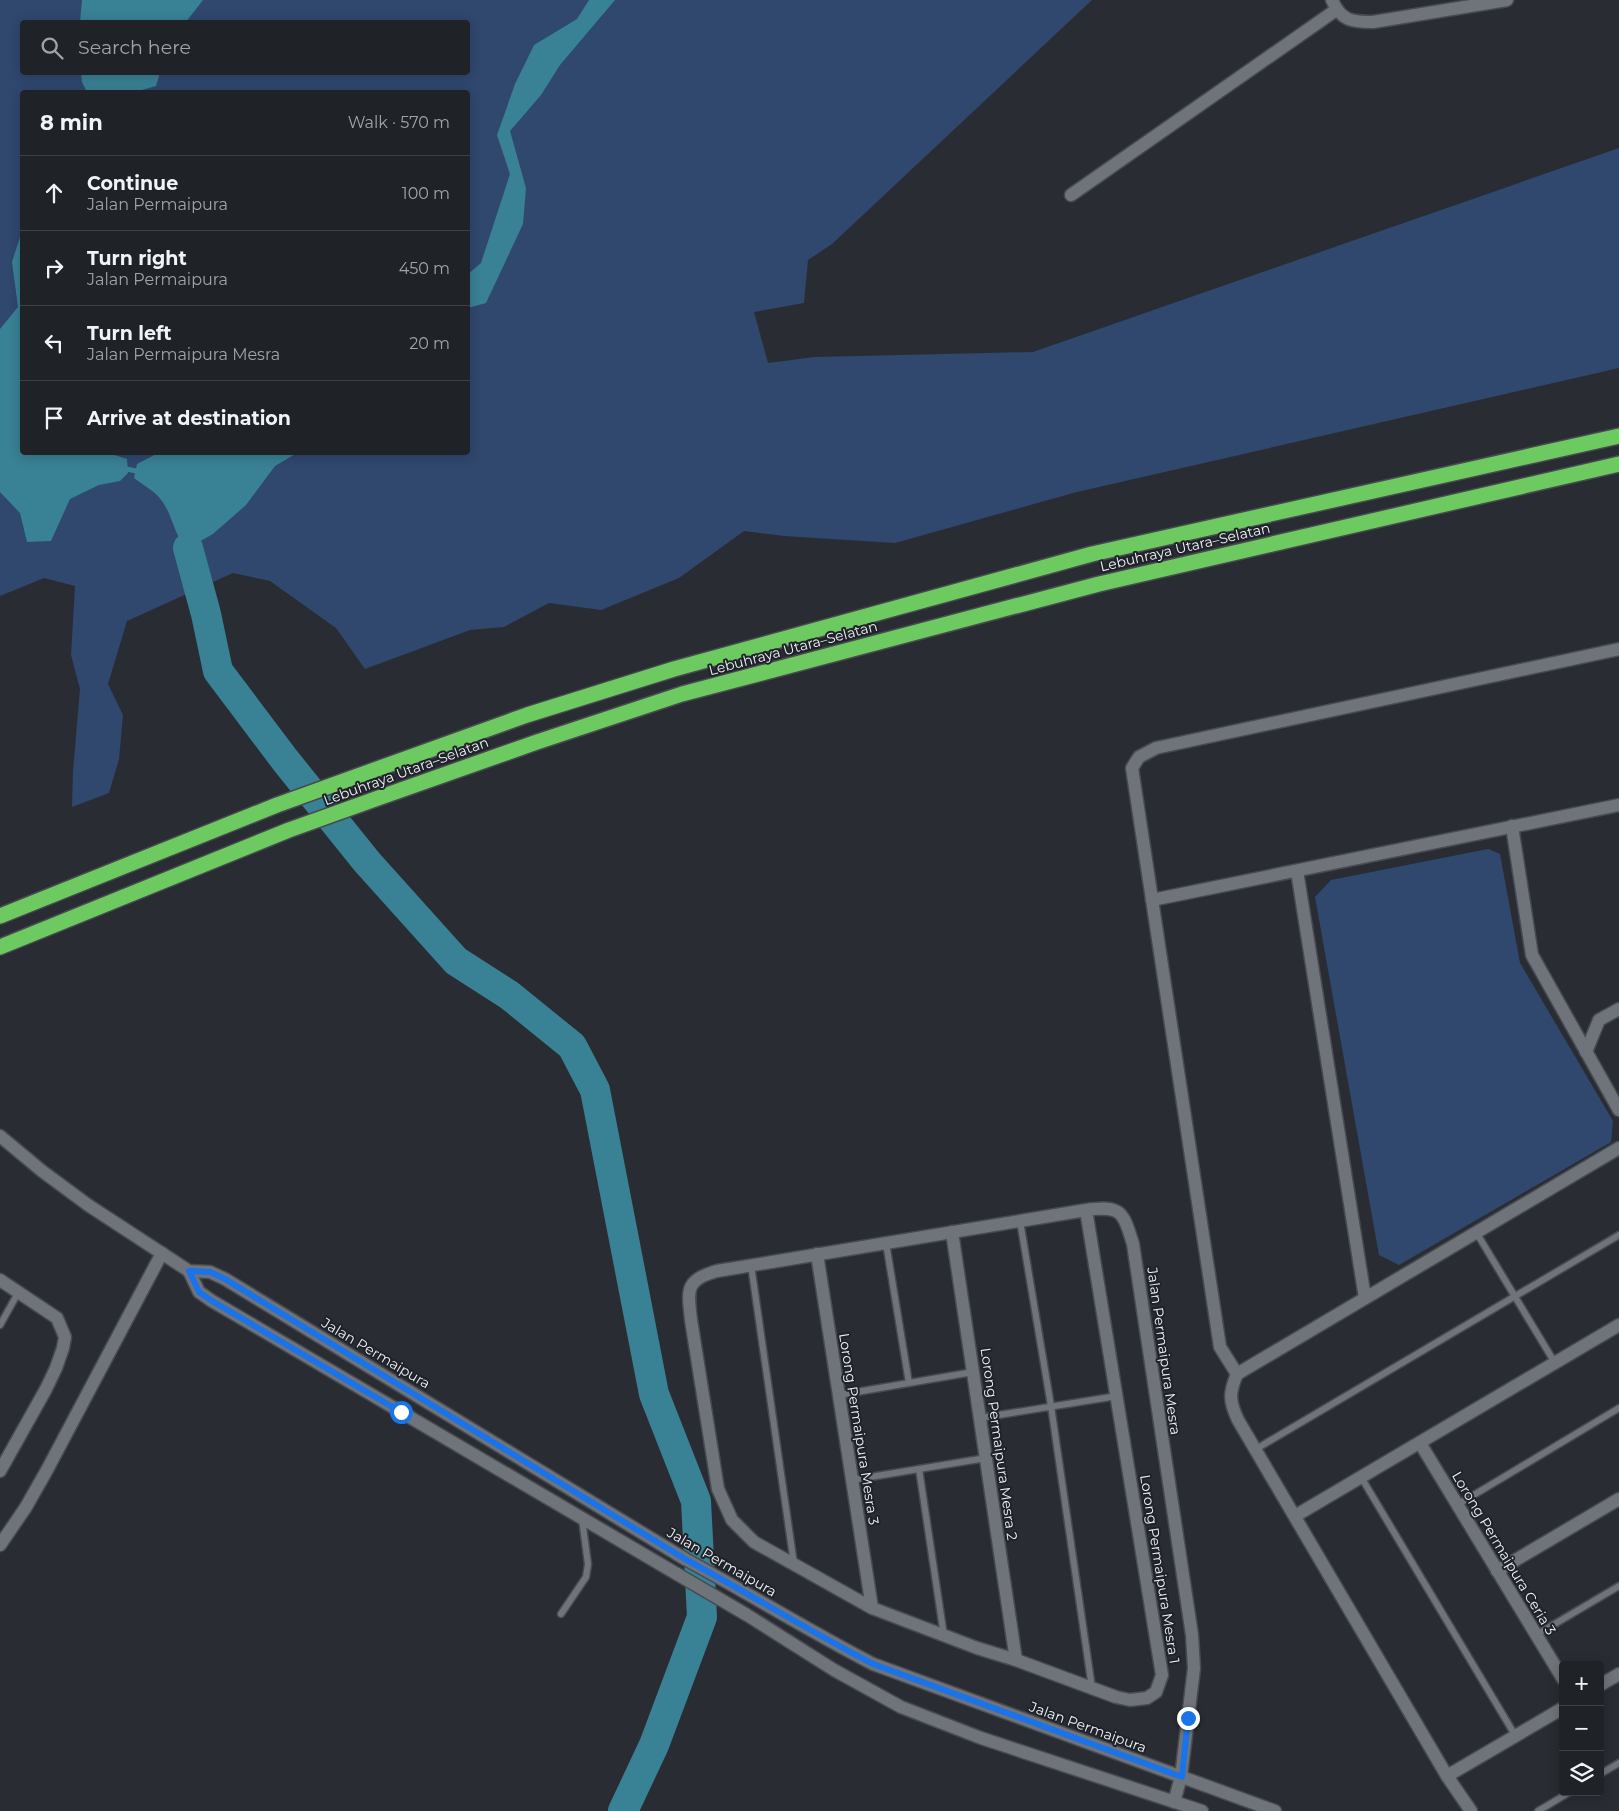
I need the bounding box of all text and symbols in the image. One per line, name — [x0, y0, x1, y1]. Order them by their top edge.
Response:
search box — [20, 20, 470, 75]
icon: search — [38, 34, 66, 62]
text: Search here — [78, 36, 191, 59]
text: 8 min — [40, 110, 103, 135]
text: Walk · 570 m — [348, 113, 450, 132]
text: Continue — [87, 172, 178, 195]
icon: ahead — [40, 179, 68, 207]
text: 100 m — [402, 184, 450, 203]
text: Jalan Permaipura — [87, 195, 228, 214]
text: Turn right — [87, 247, 187, 270]
icon: right — [40, 254, 68, 282]
text: 450 m — [399, 259, 450, 278]
text: Jalan Permaipura — [87, 270, 228, 289]
text: Turn left — [87, 322, 172, 345]
icon: left — [40, 329, 68, 357]
text: 20 m — [409, 334, 450, 353]
text: Jalan Permaipura Mesra — [87, 345, 280, 364]
icon: arrive — [40, 404, 68, 432]
text: Arrive at destination — [87, 407, 291, 430]
street label: Lebuhraya Utara–Selatan — [1098, 519, 1272, 575]
street label: Lebuhraya Utara–Selatan — [707, 617, 879, 679]
street label: Lebuhraya Utara–Selatan — [321, 733, 491, 809]
street label: Jalan Permaipura Mesra — [1143, 1265, 1185, 1436]
street label: Jalan Permaipura — [318, 1313, 434, 1392]
street label: Lorong Permaipura Mesra 3 — [835, 1332, 883, 1526]
street label: Lorong Permaipura Mesra 2 — [977, 1347, 1021, 1541]
route start — [390, 1401, 413, 1424]
street label: Lorong Permaipura Ceria 3 — [1448, 1468, 1560, 1638]
street label: Lorong Permaipura Mesra 1 — [1136, 1473, 1184, 1665]
street label: Jalan Permaipura — [663, 1523, 780, 1601]
map controls — [1559, 1661, 1604, 1796]
button: + — [1559, 1661, 1604, 1706]
street label: Jalan Permaipura — [1026, 1697, 1149, 1757]
button: − — [1559, 1706, 1604, 1751]
route end — [1177, 1707, 1200, 1730]
button: layers — [1559, 1751, 1604, 1796]

